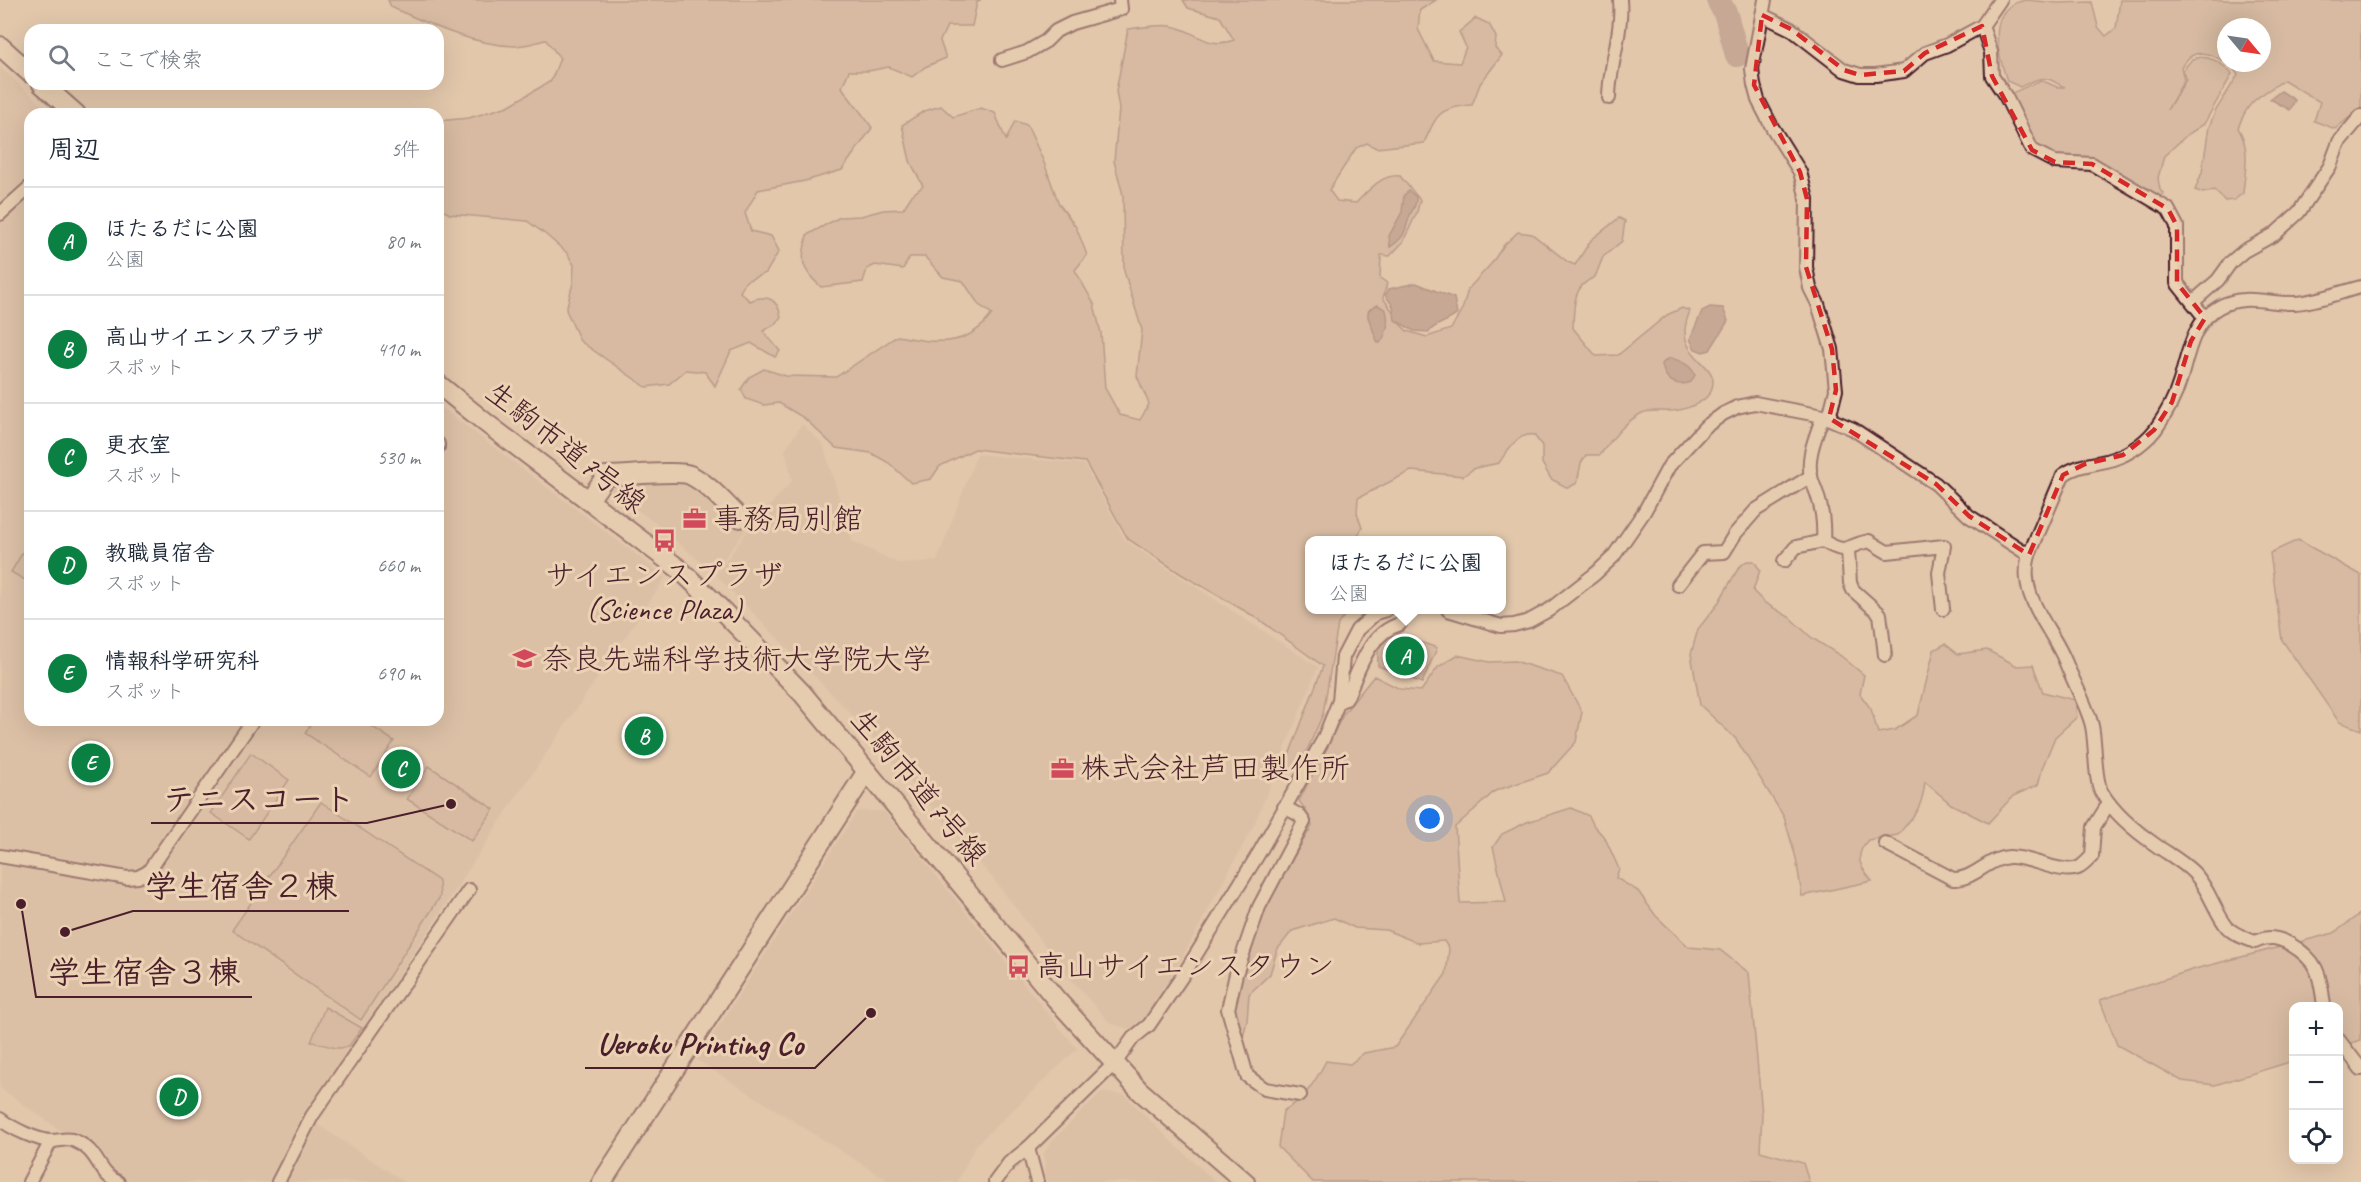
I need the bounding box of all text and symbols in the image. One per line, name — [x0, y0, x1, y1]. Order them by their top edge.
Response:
north arrow — [2217, 18, 2271, 72]
search box — [24, 24, 444, 90]
icon: search — [45, 41, 78, 74]
text: ここで検索 — [93, 46, 203, 74]
text: 周辺 — [48, 133, 100, 166]
text: 5件 — [391, 137, 420, 162]
text: ほたるだに公園 — [105, 215, 259, 243]
text: A — [62, 229, 73, 254]
text: 80 m — [386, 229, 420, 254]
text: 公園 — [105, 247, 145, 272]
text: 高山サイエンスプラザ — [105, 323, 324, 351]
text: B — [62, 337, 73, 362]
text: 410 m — [377, 337, 420, 362]
text: スポット — [105, 355, 185, 380]
street label: 生駒市道7号線 — [478, 372, 654, 522]
text: 更衣室 — [105, 431, 171, 459]
text: C — [63, 445, 72, 470]
text: 530 m — [377, 445, 420, 470]
text: スポット — [105, 463, 185, 488]
place label: 事務局別館 — [713, 500, 863, 538]
office icon: 事務局別館 — [682, 506, 708, 532]
bus stop icon: サイエンスプラザ (Science Plaza) — [651, 528, 677, 554]
popup — [1305, 536, 1506, 614]
text: 教職員宿舎 — [105, 539, 215, 567]
text: ほたるだに公園 — [1329, 549, 1482, 577]
text: D — [62, 553, 73, 578]
text: 660 m — [377, 553, 420, 578]
place label: サイエンスプラザ (Science Plaza) — [545, 556, 783, 628]
text: スポット — [105, 571, 185, 596]
text: 公園 — [1329, 581, 1369, 606]
pin: A — [1386, 634, 1424, 678]
place label: 奈良先端科学技術大学院大学 — [542, 640, 932, 678]
school or university icon: 奈良先端科学技術大学院大学 — [511, 646, 537, 672]
text: 情報科学研究科 — [105, 647, 259, 675]
text: E — [62, 661, 73, 686]
text: 690 m — [377, 661, 420, 686]
text: スポット — [105, 679, 185, 704]
street label: 生駒市道7号線 — [842, 701, 996, 873]
pin: B — [624, 714, 664, 758]
pin: E — [72, 740, 110, 786]
pin: C — [382, 746, 420, 792]
place label: 株式会社芦田製作所 — [1080, 749, 1350, 787]
office icon: 株式会社芦田製作所 — [1049, 755, 1075, 781]
callout: テニスコート — [151, 773, 367, 823]
text: テニスコート — [163, 779, 355, 820]
your location — [1415, 804, 1444, 833]
callout: 学生宿舎２棟 — [133, 861, 349, 911]
text: 学生宿舎２棟 — [145, 866, 337, 907]
callout: 学生宿舎３棟 — [36, 947, 252, 997]
place label: 高山サイエンスタウン — [1036, 947, 1335, 985]
text: 学生宿舎３棟 — [48, 952, 240, 993]
bus stop icon: 高山サイエンスタウン — [1005, 953, 1031, 979]
map controls — [2289, 1002, 2343, 1164]
button: + — [2289, 1002, 2343, 1056]
callout: Ueroku Printing Co — [585, 1018, 815, 1068]
text: Ueroku Printing Co — [597, 1023, 805, 1064]
button: − — [2289, 1056, 2343, 1110]
pin: D — [160, 1074, 198, 1120]
button: locate — [2289, 1110, 2343, 1164]

